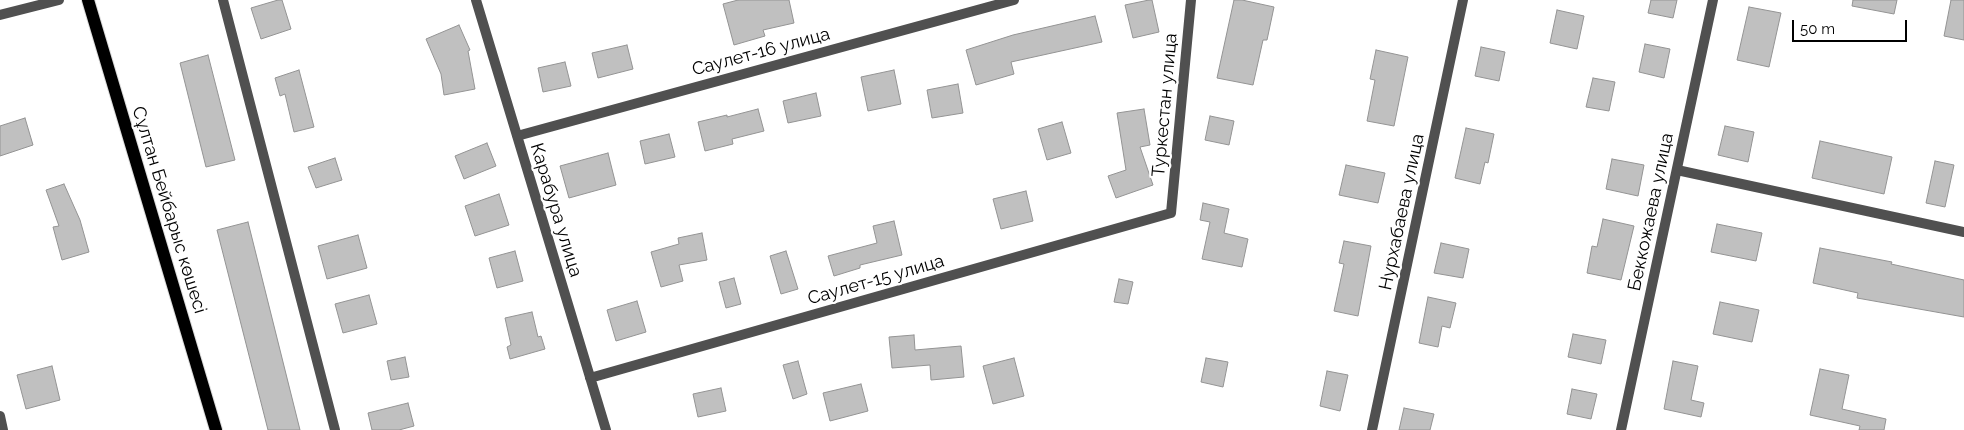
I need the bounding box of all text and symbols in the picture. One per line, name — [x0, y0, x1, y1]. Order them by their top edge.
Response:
scale bar — [1794, 10, 1909, 42]
text: 50 m — [1800, 20, 1835, 38]
street label: Саулет-16 улица — [690, 23, 832, 81]
street label: Туркестан улица — [1148, 32, 1182, 178]
street label: Сұлтан Бейбарыс көшесі — [127, 104, 211, 316]
street label: Беккожаева улица — [1624, 131, 1678, 293]
street label: Нурхабаева улица — [1375, 132, 1429, 292]
street label: Карабура улица — [525, 140, 587, 280]
street label: Саулет-15 улица — [805, 250, 947, 310]

